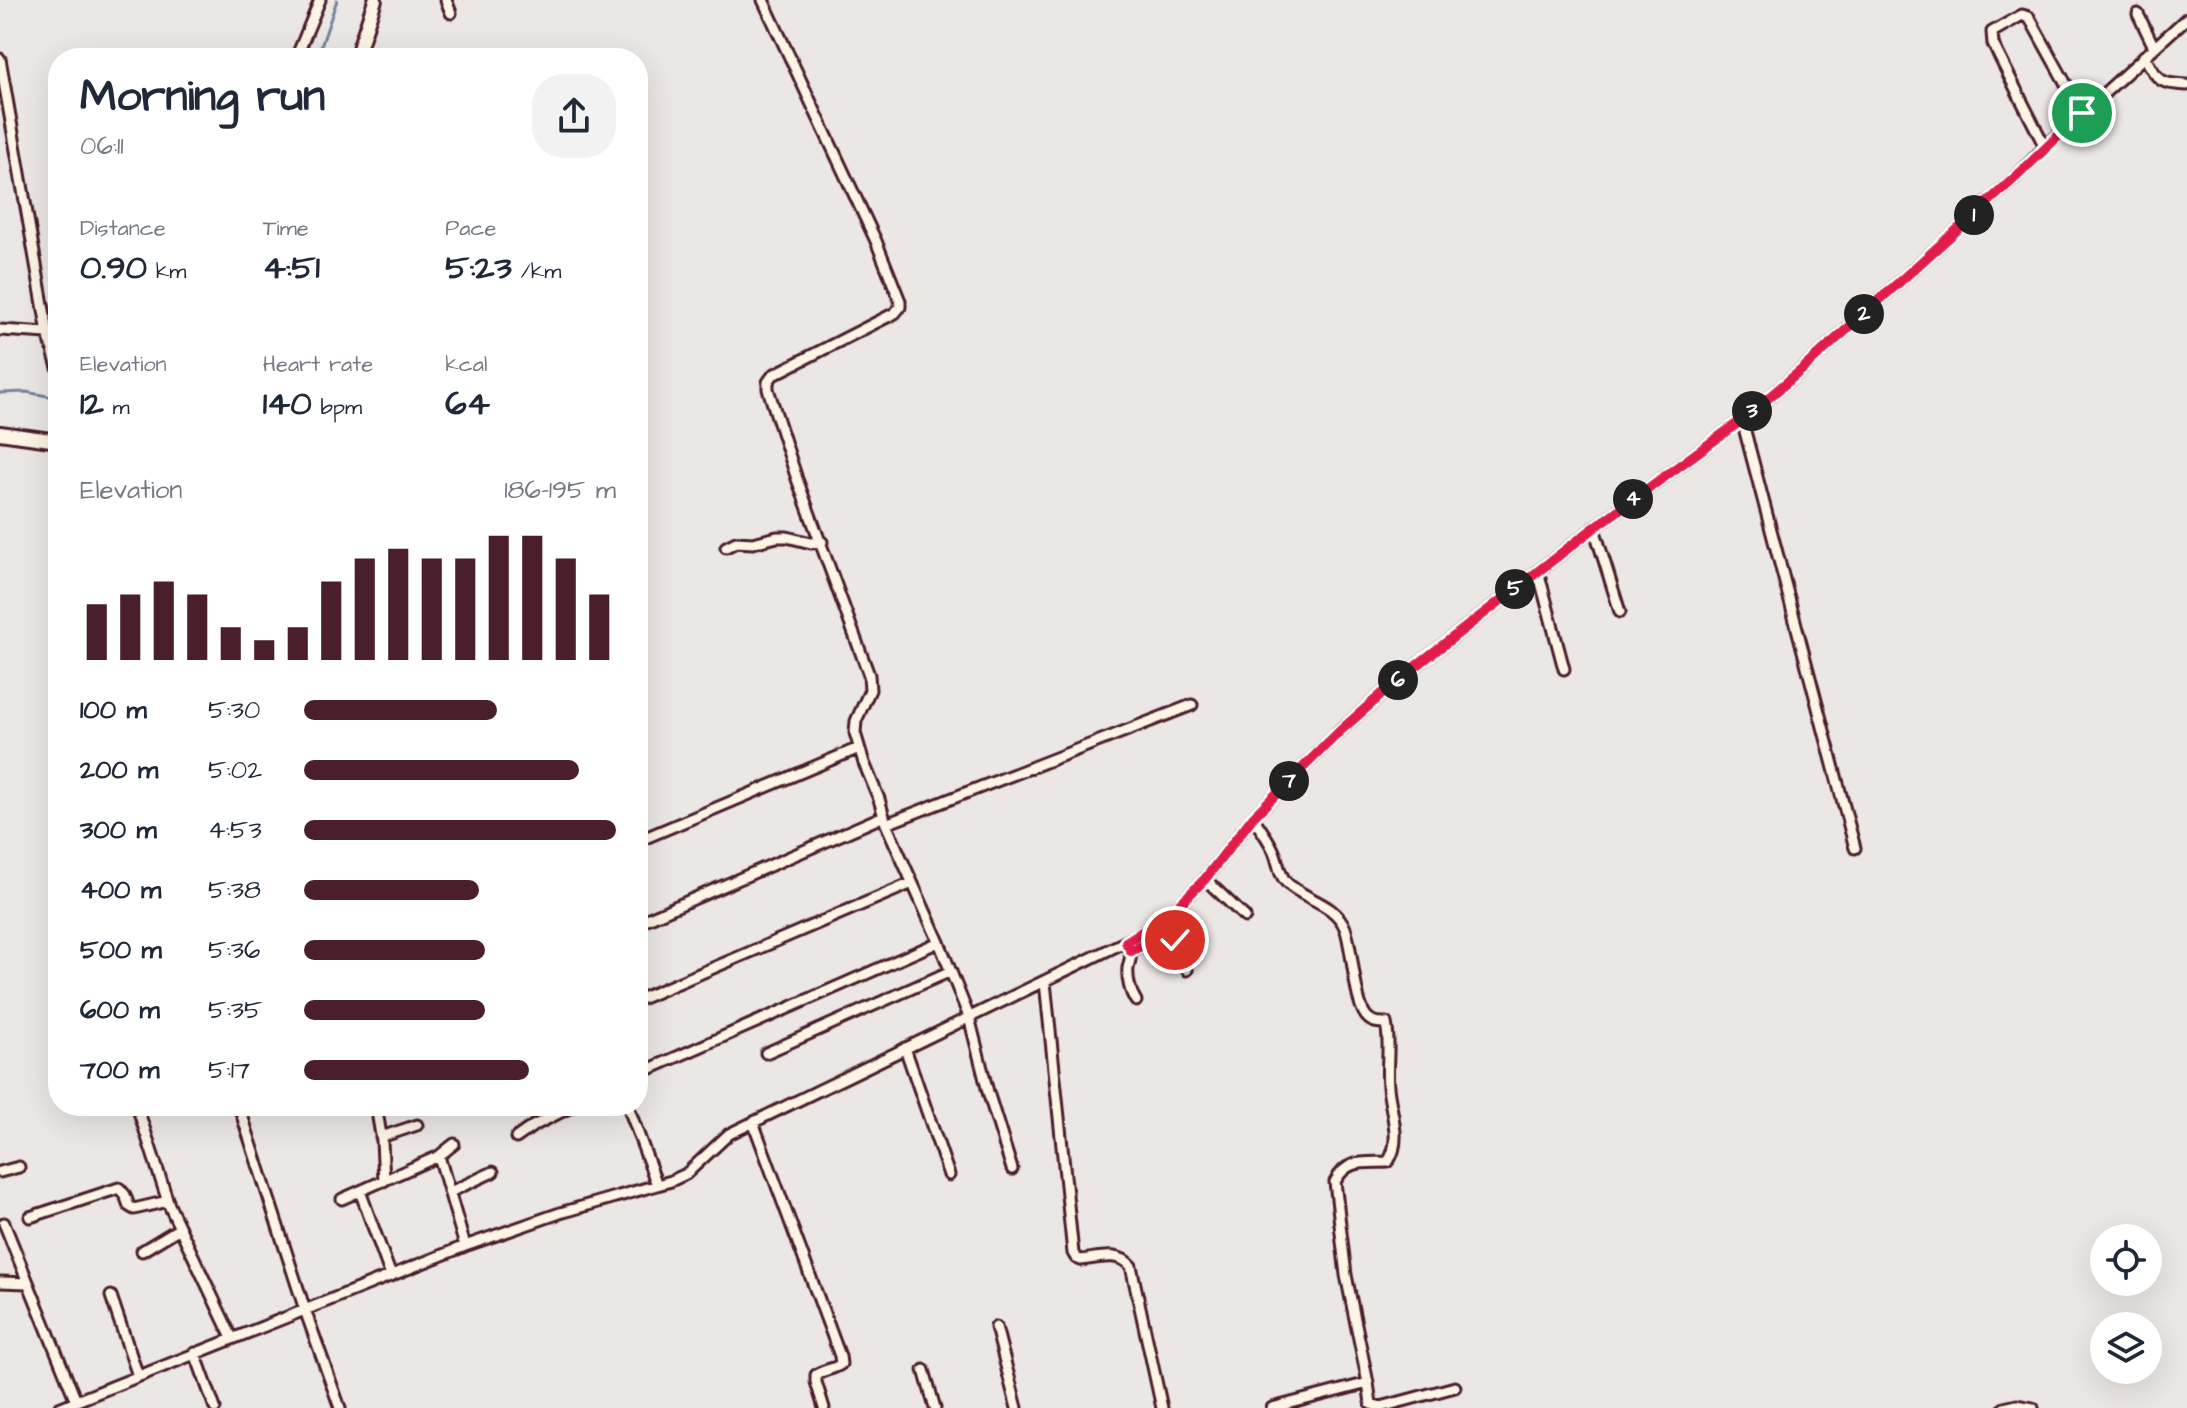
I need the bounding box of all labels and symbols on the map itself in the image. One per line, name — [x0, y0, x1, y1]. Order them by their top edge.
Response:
pin — [2048, 79, 2116, 147]
pin: 1 — [1954, 195, 1994, 235]
pin: 2 — [1844, 294, 1884, 334]
pin: 3 — [1732, 391, 1772, 431]
pin: 4 — [1613, 479, 1653, 519]
pin: 5 — [1495, 569, 1535, 609]
pin: 6 — [1378, 660, 1418, 700]
pin: 7 — [1269, 761, 1309, 801]
pin — [1141, 906, 1209, 974]

